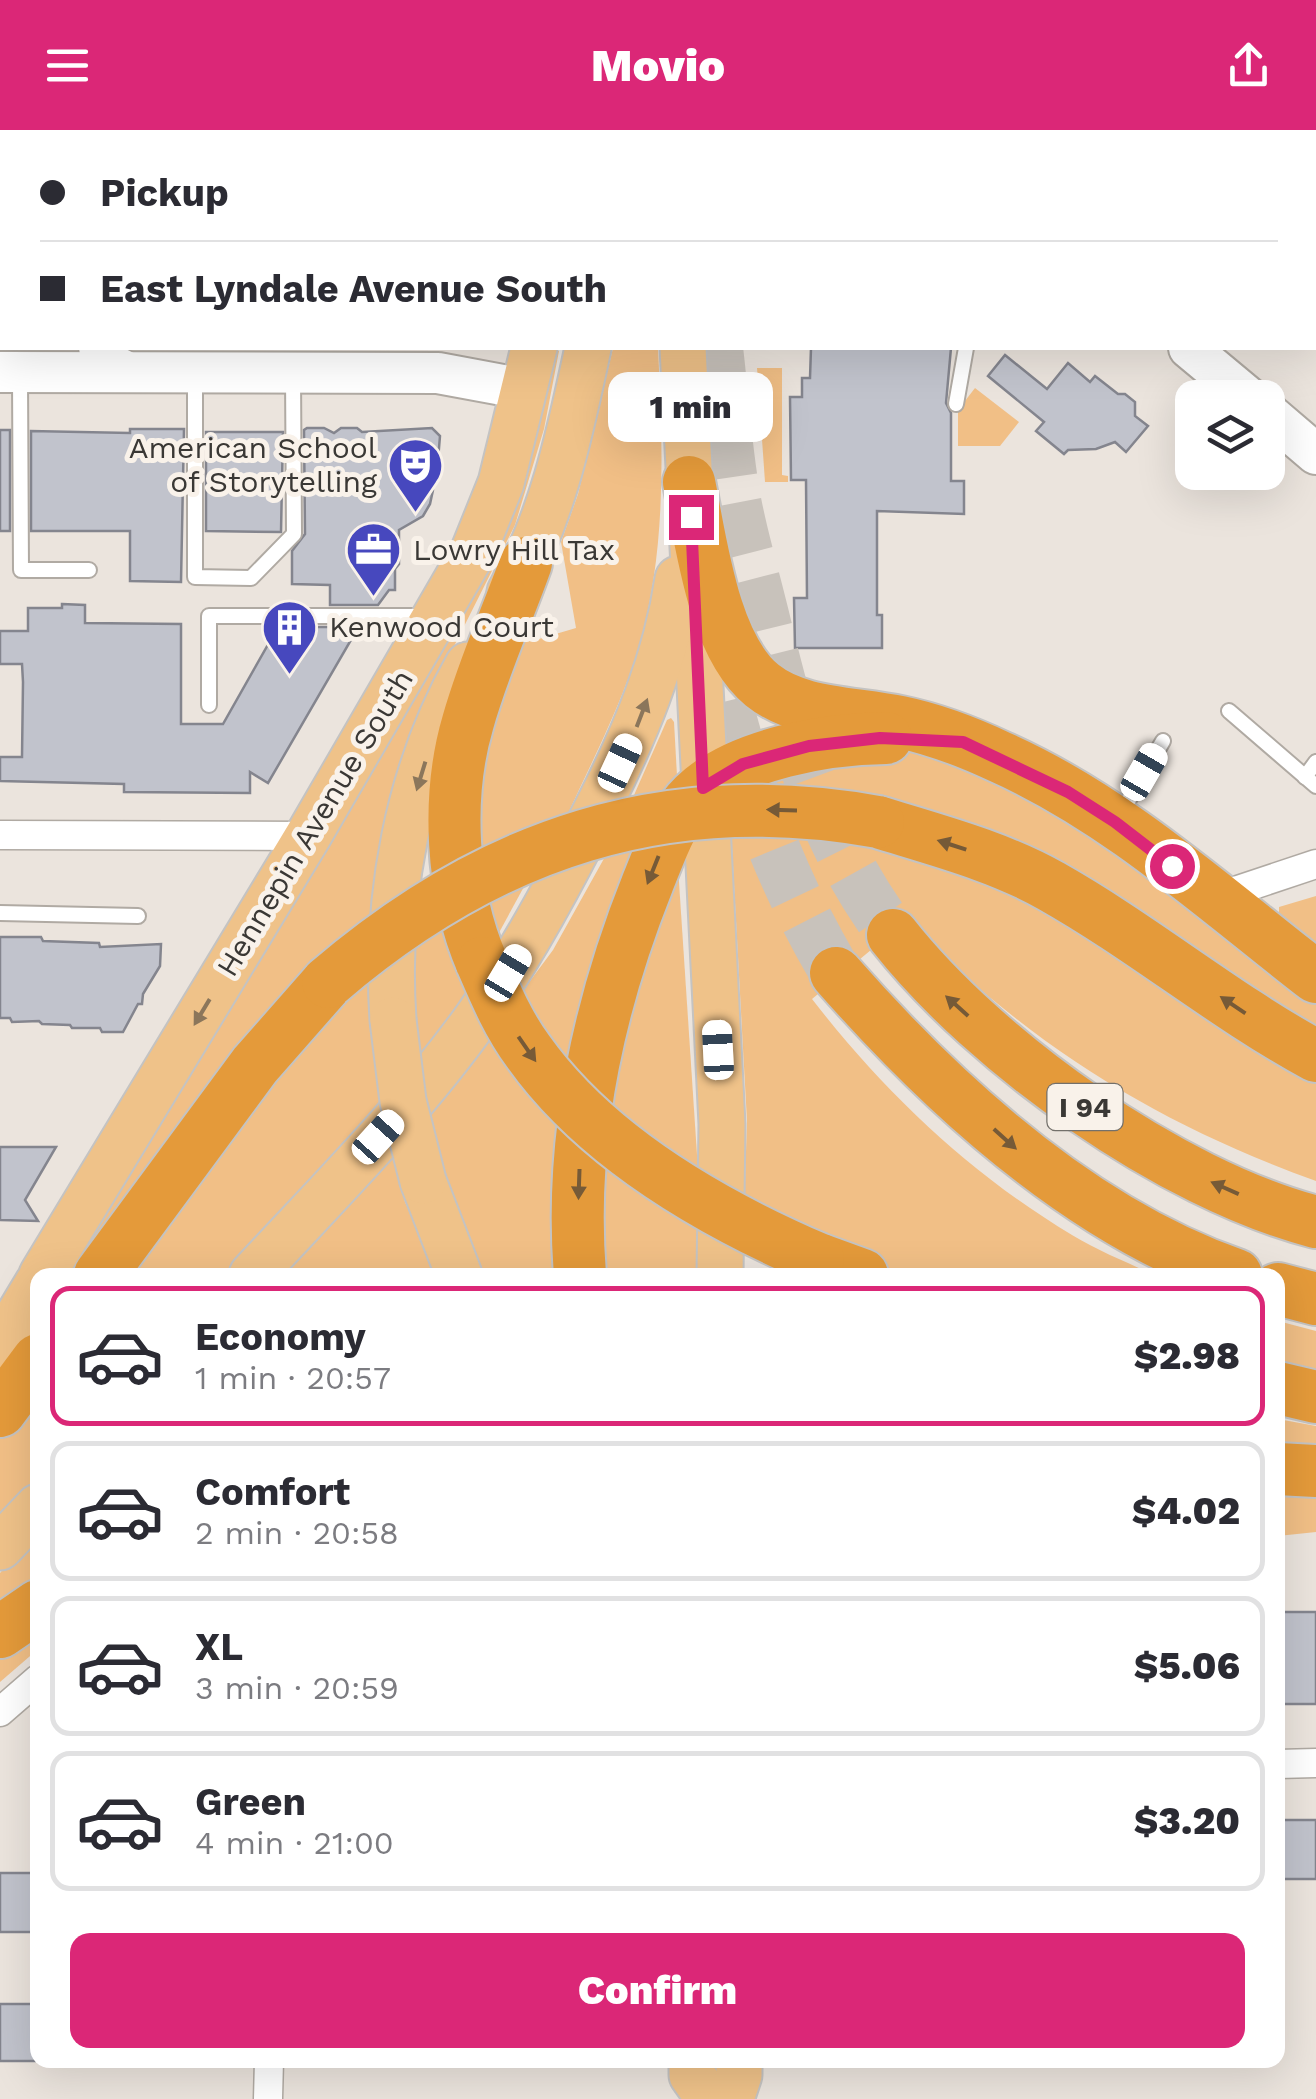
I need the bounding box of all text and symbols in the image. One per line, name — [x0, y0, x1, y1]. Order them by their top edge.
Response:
icon: menu — [40, 38, 95, 93]
icon: share — [1221, 38, 1276, 93]
text: Movio — [591, 39, 725, 92]
text: Pickup — [100, 171, 229, 215]
text: East Lyndale Avenue South — [100, 267, 607, 311]
callout: 1 min — [608, 372, 774, 442]
map controls — [1175, 380, 1285, 490]
button: layers — [1175, 380, 1285, 490]
text: 1 min — [649, 388, 732, 426]
place label: American School of Storytelling — [129, 430, 377, 499]
theatre icon: American School of Storytelling — [386, 435, 446, 514]
route end — [669, 495, 714, 540]
office icon: Lowry Hill Tax — [344, 520, 404, 599]
place label: Lowry Hill Tax — [413, 532, 615, 567]
building icon: Kenwood Court — [260, 597, 320, 676]
place label: Kenwood Court — [329, 609, 554, 644]
street label: Hennepin Avenue South — [209, 663, 420, 982]
one-way arrow — [634, 698, 650, 728]
car — [594, 729, 646, 797]
car — [1116, 739, 1172, 805]
one-way arrow — [413, 761, 428, 791]
one-way arrow — [765, 801, 797, 817]
one-way arrow — [936, 837, 967, 852]
route start — [1150, 844, 1195, 889]
one-way arrow — [645, 855, 661, 885]
car — [480, 940, 536, 1006]
one-way arrow — [945, 995, 970, 1017]
one-way arrow — [1219, 997, 1247, 1015]
one-way arrow — [193, 998, 211, 1026]
car — [701, 1019, 735, 1081]
one-way arrow — [517, 1035, 536, 1062]
road number: I 94 — [1048, 1084, 1122, 1130]
car — [347, 1105, 409, 1169]
one-way arrow — [992, 1128, 1017, 1150]
one-way arrow — [571, 1169, 587, 1201]
one-way arrow — [1210, 1180, 1240, 1196]
icon: car — [75, 1311, 165, 1401]
text: Economy — [195, 1315, 366, 1359]
text: $2.98 — [1134, 1334, 1240, 1378]
text: 1 min · 20:57 — [195, 1359, 391, 1397]
icon: car — [75, 1466, 165, 1556]
text: Comfort — [195, 1470, 350, 1514]
text: $4.02 — [1132, 1489, 1240, 1533]
text: 2 min · 20:58 — [195, 1514, 399, 1552]
icon: car — [75, 1621, 165, 1711]
text: XL — [195, 1625, 243, 1669]
text: $5.06 — [1134, 1644, 1240, 1688]
text: 3 min · 20:59 — [195, 1669, 399, 1707]
icon: car — [75, 1776, 165, 1866]
text: Green — [195, 1780, 306, 1824]
text: $3.20 — [1134, 1799, 1240, 1843]
text: 4 min · 21:00 — [195, 1824, 394, 1862]
button: Confirm — [70, 1933, 1245, 2048]

